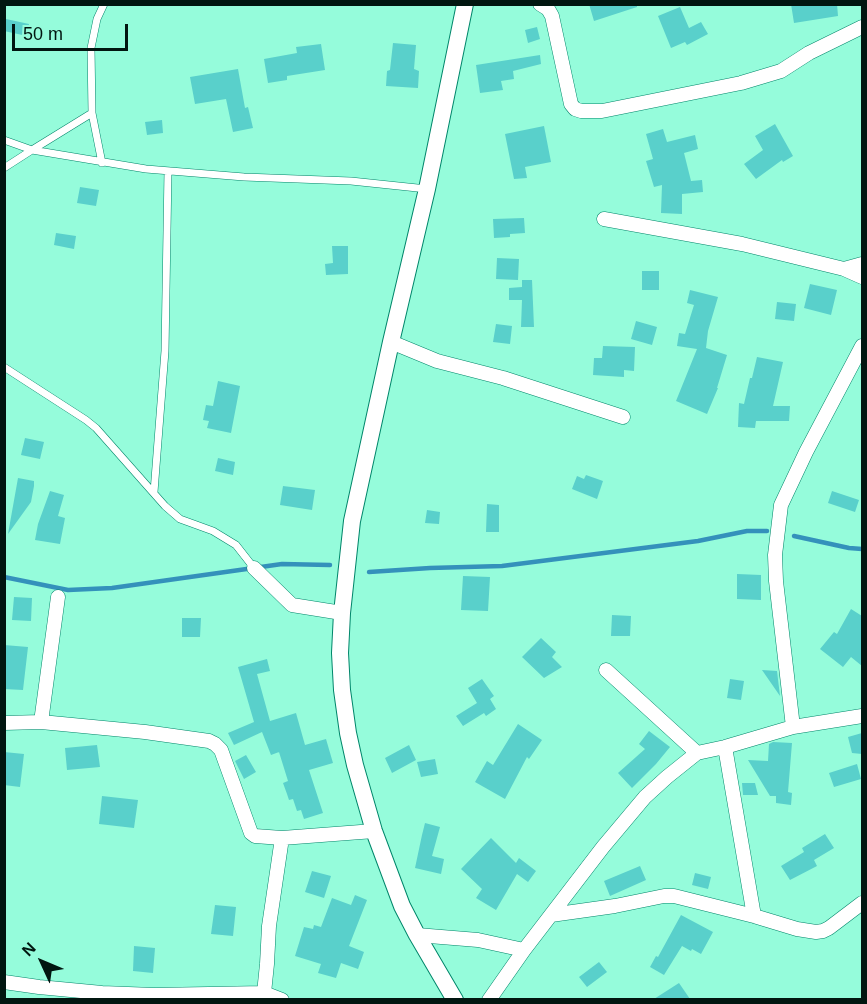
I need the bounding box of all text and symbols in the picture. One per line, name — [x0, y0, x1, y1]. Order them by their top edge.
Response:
scale bar — [15, 12, 130, 50]
text: 50 m — [23, 24, 63, 44]
north arrow — [12, 932, 72, 992]
text: N — [19, 939, 39, 959]

